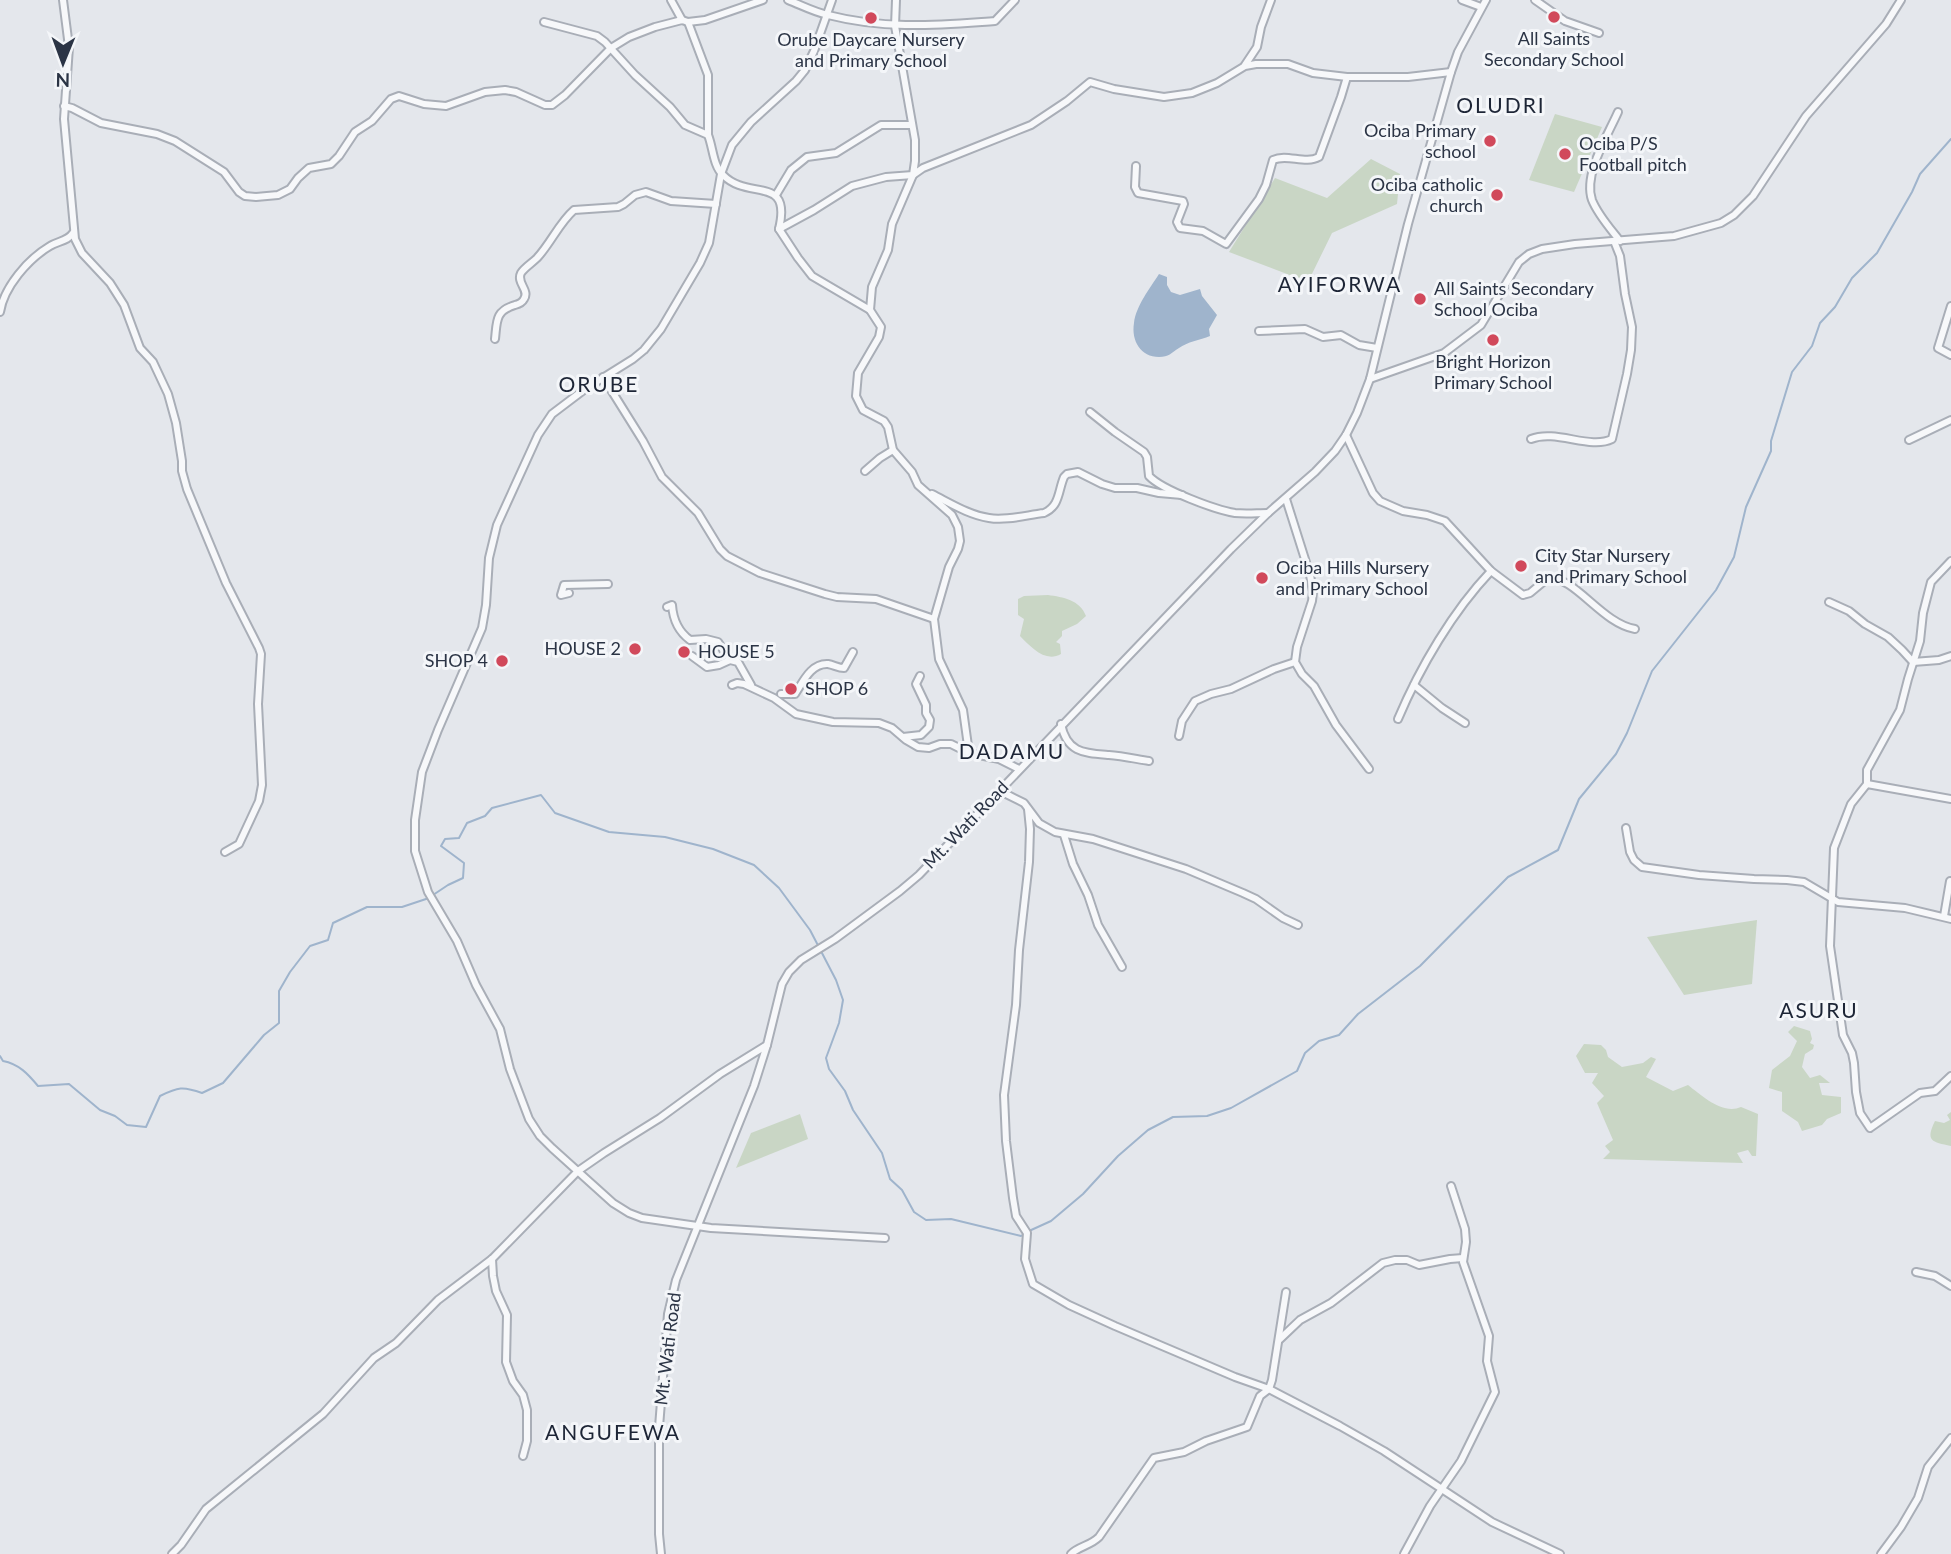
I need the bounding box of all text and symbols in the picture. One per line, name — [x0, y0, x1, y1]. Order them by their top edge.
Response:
marker: All Saints Secondary School — [1546, 9, 1562, 25]
marker: Orube Daycare Nursery and Primary School — [863, 10, 879, 26]
place label: All Saints Secondary School — [1484, 27, 1624, 70]
north arrow — [28, 28, 98, 98]
place label: Orube Daycare Nursery and Primary School — [777, 28, 965, 71]
text: N — [55, 69, 70, 92]
district label: OLUDRI — [1456, 92, 1546, 117]
place label: Ociba Primary school — [1364, 119, 1477, 162]
place label: Ociba P/S Football pitch — [1579, 132, 1687, 175]
marker: Ociba Primary school — [1482, 133, 1498, 149]
marker: Ociba P/S Football pitch — [1557, 146, 1573, 162]
place label: Ociba catholic church — [1371, 173, 1483, 216]
marker: Ociba catholic church — [1489, 187, 1505, 203]
district label: AYIFORWA — [1278, 271, 1402, 296]
place label: All Saints Secondary School Ociba — [1434, 277, 1594, 320]
marker: All Saints Secondary School Ociba — [1412, 291, 1428, 307]
marker: Bright Horizon Primary School — [1485, 332, 1501, 348]
place label: Bright Horizon Primary School — [1434, 350, 1552, 393]
district label: ORUBE — [558, 371, 640, 396]
place label: City Star Nursery and Primary School — [1535, 544, 1687, 587]
place label: Ociba Hills Nursery and Primary School — [1276, 556, 1430, 599]
marker: City Star Nursery and Primary School — [1513, 558, 1529, 574]
marker: Ociba Hills Nursery and Primary School — [1254, 570, 1270, 586]
place label: HOUSE 2 — [544, 637, 621, 659]
place label: HOUSE 5 — [698, 640, 775, 662]
marker: HOUSE 2 — [627, 641, 643, 657]
marker: HOUSE 5 — [676, 644, 692, 660]
place label: SHOP 4 — [425, 649, 488, 671]
marker: SHOP 4 — [494, 653, 510, 669]
place label: SHOP 6 — [805, 677, 868, 699]
marker: SHOP 6 — [783, 681, 799, 697]
district label: DADAMU — [959, 738, 1065, 763]
street label: Mt. Wati Road — [918, 776, 1013, 873]
district label: ASURU — [1779, 997, 1859, 1022]
street label: Mt. Wati Road — [649, 1291, 685, 1407]
district label: ANGUFEWA — [545, 1419, 681, 1444]

